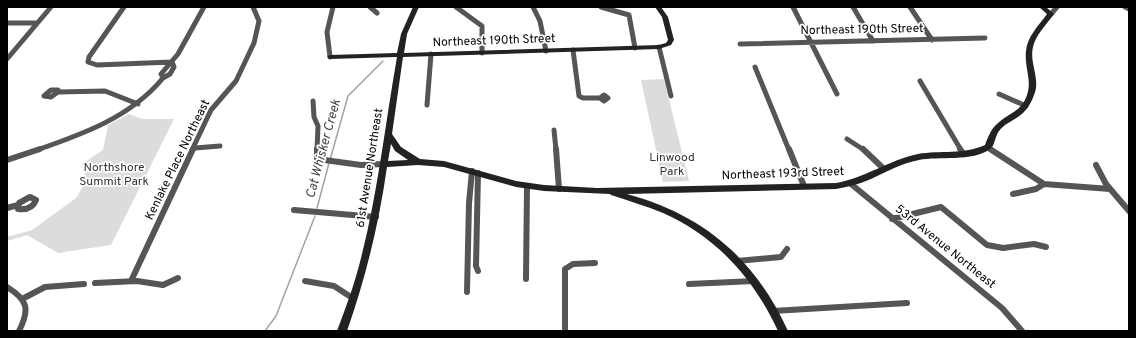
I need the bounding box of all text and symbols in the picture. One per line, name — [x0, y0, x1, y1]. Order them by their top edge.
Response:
street label: Northeast 190th Street — [800, 21, 924, 39]
street label: Northeast 190th Street — [432, 31, 556, 51]
street label: Kenlake Place Northeast — [142, 97, 214, 223]
water label: Cat Whisker Creek — [303, 97, 345, 200]
street label: 61st Avenue Northeast — [353, 107, 387, 229]
park label: Linwood Park — [649, 150, 695, 180]
park label: Northshore Summit Park — [79, 160, 149, 190]
street label: Northeast 193rd Street — [721, 164, 845, 184]
street label: 53rd Avenue Northeast — [891, 201, 999, 293]

